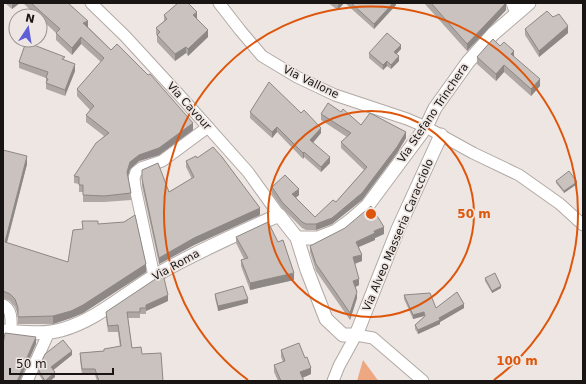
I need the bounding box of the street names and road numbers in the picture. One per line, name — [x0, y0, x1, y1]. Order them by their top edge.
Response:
street label: Via Stefano Trinchera — [395, 61, 471, 165]
street label: Via Vallone — [281, 63, 341, 101]
street label: Via Cavour — [164, 79, 214, 133]
street label: Via Alveo Masseria Caracciolo — [360, 157, 436, 313]
street label: Via Roma — [150, 247, 202, 283]

